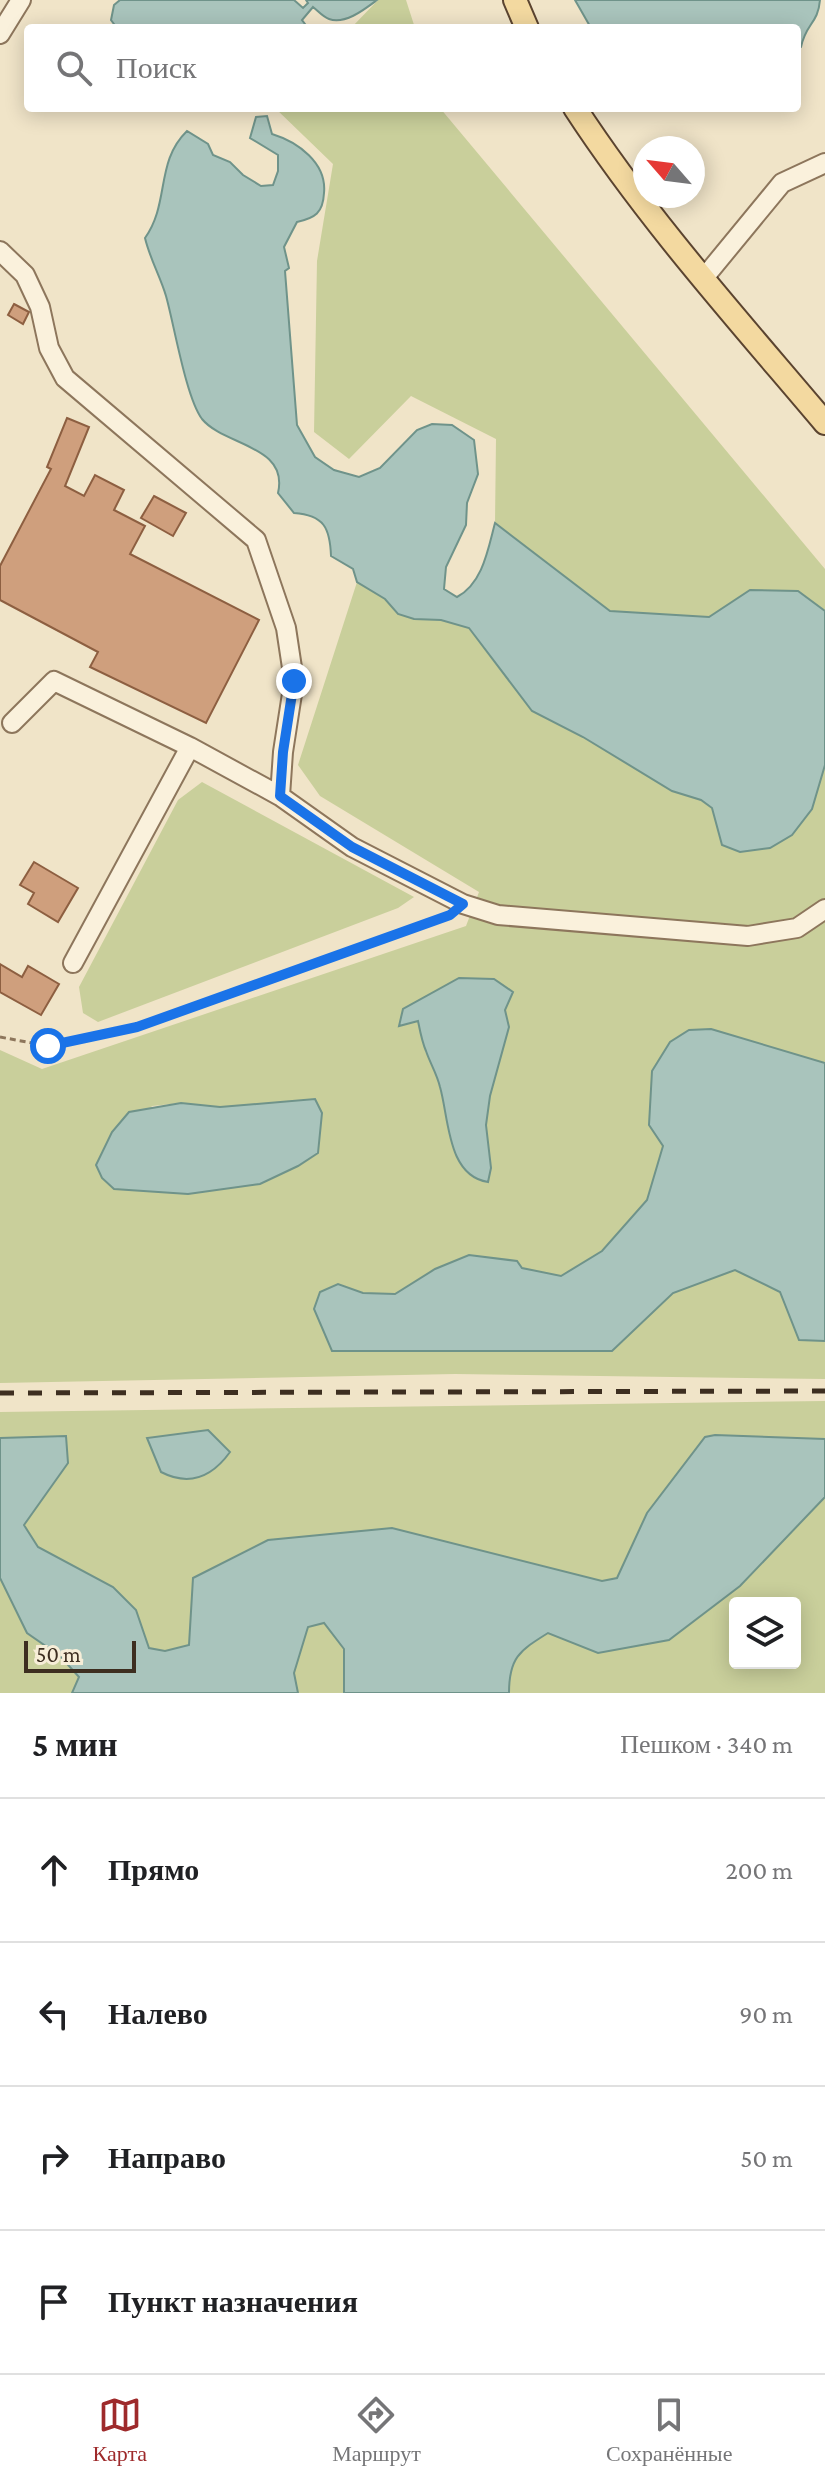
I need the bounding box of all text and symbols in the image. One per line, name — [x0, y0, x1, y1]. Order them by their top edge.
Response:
search box — [24, 24, 801, 112]
icon: search — [52, 46, 96, 90]
text: Поиск — [116, 51, 197, 84]
north arrow — [633, 136, 705, 208]
route end — [276, 663, 312, 699]
route start — [30, 1028, 66, 1064]
map controls — [729, 1597, 801, 1669]
button: layers — [729, 1597, 801, 1669]
scale bar — [24, 1637, 136, 1673]
text: 50 m — [36, 1642, 81, 1667]
text: 5 мин — [32, 1726, 118, 1763]
text: Пешком · 340 m — [620, 1730, 793, 1759]
icon: ahead — [32, 1848, 76, 1892]
text: Прямо — [108, 1853, 199, 1886]
text: 200 m — [725, 1856, 793, 1885]
icon: left — [32, 1992, 76, 2036]
text: Налево — [108, 1997, 208, 2030]
text: 90 m — [739, 2000, 793, 2029]
icon: right — [32, 2136, 76, 2180]
text: Направо — [108, 2141, 226, 2174]
text: 50 m — [740, 2144, 793, 2173]
icon: arrive — [32, 2280, 76, 2324]
text: Пункт назначения — [108, 2285, 358, 2318]
tab: Карта — [93, 2393, 147, 2467]
tab: Маршрут — [332, 2393, 421, 2467]
tab: Сохранённые — [606, 2393, 732, 2467]

